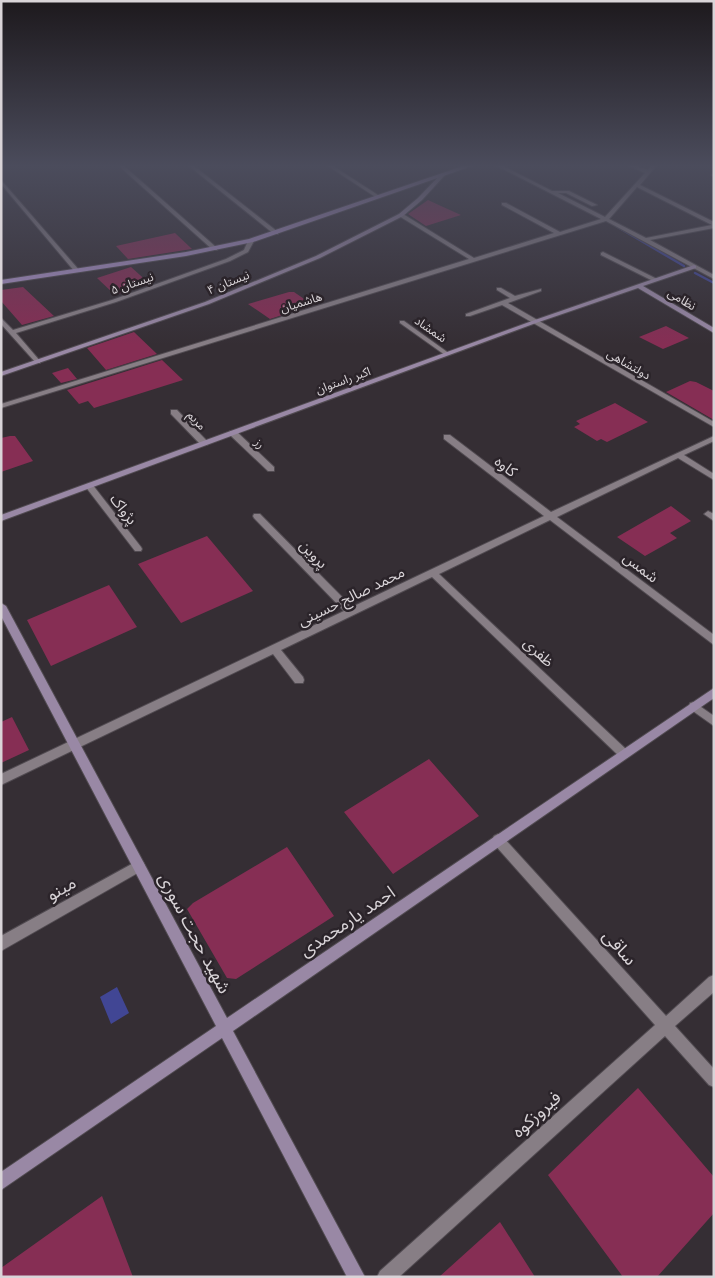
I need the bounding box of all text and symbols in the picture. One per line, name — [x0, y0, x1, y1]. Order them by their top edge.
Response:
street label: نیستان ۴ — [205, 267, 251, 297]
street label: نیستان ۵ — [109, 269, 155, 297]
street label: نظامی — [665, 285, 699, 313]
street label: هاشمیان — [278, 289, 324, 316]
street label: شمشاد — [412, 313, 450, 345]
street label: دولتشاهی — [604, 345, 654, 383]
street label: اکبر راستوان — [313, 363, 373, 397]
street label: مریم — [183, 407, 210, 434]
street label: رز — [251, 434, 268, 451]
street label: کاوه — [491, 451, 522, 481]
street label: پژواک — [105, 490, 142, 529]
street label: پروین — [295, 536, 332, 573]
street label: شمس — [620, 548, 663, 587]
street label: محمد صالح حسینی — [294, 562, 409, 633]
street label: ظفری — [520, 633, 558, 671]
street label: شهید حجت سوری — [153, 869, 237, 997]
street label: مینو — [42, 870, 80, 906]
street label: احمد یارمحمدی — [295, 881, 399, 961]
street label: ساقی — [598, 924, 642, 970]
street label: فیروزکوه — [506, 1086, 566, 1142]

